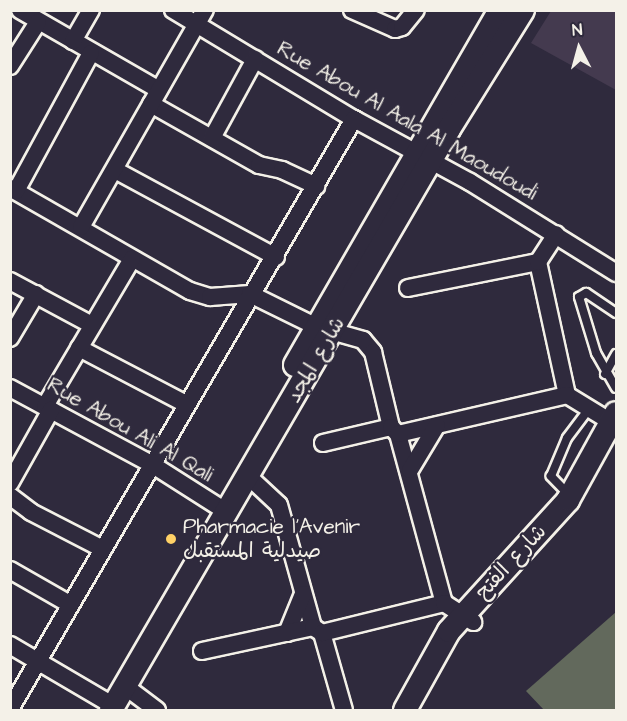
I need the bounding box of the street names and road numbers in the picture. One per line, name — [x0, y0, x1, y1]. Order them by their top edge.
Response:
street label: Rue Abou Al Aala Al Maoudoudi — [272, 36, 542, 206]
street label: شارع المجد — [281, 313, 351, 407]
street label: Rue Abou Ali Al Qali — [43, 372, 217, 488]
street label: شارع الفتح — [470, 519, 552, 605]

